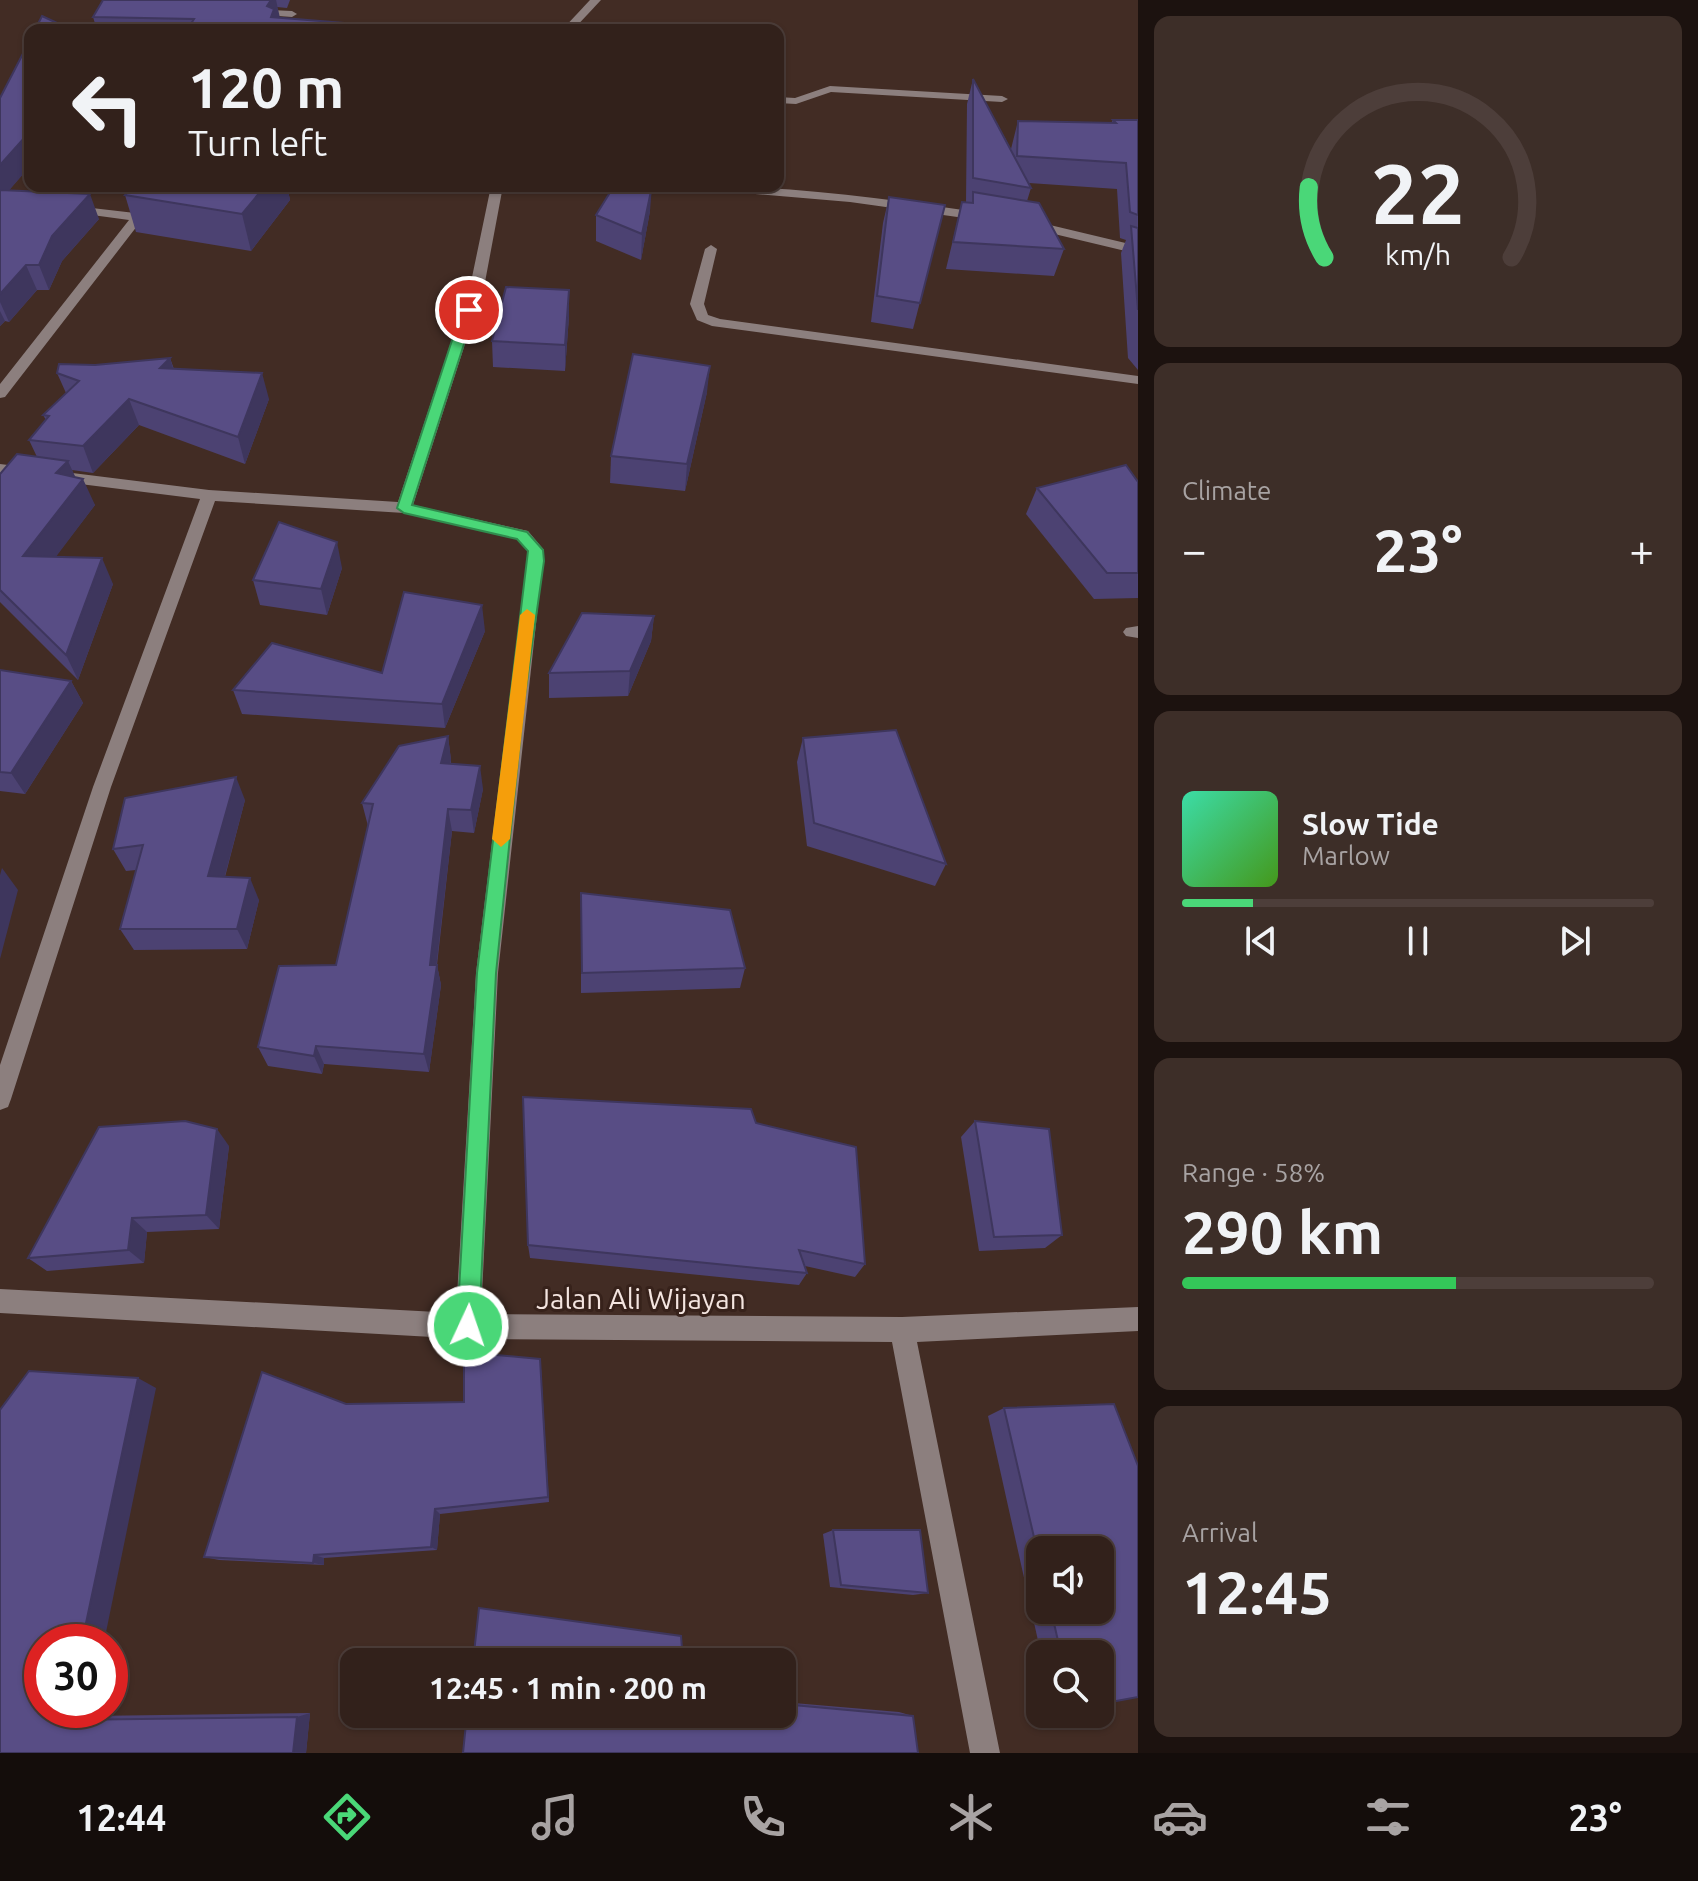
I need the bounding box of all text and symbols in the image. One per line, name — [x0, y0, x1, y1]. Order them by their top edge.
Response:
icon: left — [56, 56, 160, 160]
text: 120 m — [188, 56, 344, 119]
text: Turn left — [188, 122, 327, 163]
text: 22 — [1371, 145, 1465, 239]
text: km/h — [1385, 238, 1451, 270]
pin — [435, 276, 503, 344]
icon: arrive — [447, 288, 491, 332]
text: Climate — [1182, 476, 1271, 505]
text: 23° — [1374, 516, 1462, 583]
text: − — [1182, 525, 1207, 574]
text: + — [1629, 525, 1654, 574]
text: Slow Tide — [1302, 807, 1439, 841]
text: Marlow — [1302, 841, 1390, 870]
icon: previous — [1239, 919, 1283, 963]
icon: pause — [1396, 919, 1440, 963]
icon: next — [1553, 919, 1597, 963]
text: Range · 58% — [1182, 1158, 1325, 1187]
text: 290 km — [1182, 1198, 1383, 1265]
street label: Jalan Ali Wijayan — [536, 1283, 746, 1314]
position arrow — [426, 1284, 510, 1368]
text: Arrival — [1182, 1518, 1258, 1547]
map controls — [1026, 1536, 1114, 1728]
button: sound — [1026, 1536, 1114, 1624]
text: 12:45 — [1182, 1558, 1332, 1625]
speed limit sign: 30 — [24, 1624, 128, 1728]
button: search — [1026, 1640, 1114, 1728]
text: 12:45 · 1 min · 200 m — [429, 1671, 707, 1705]
icon: directions — [319, 1789, 375, 1845]
icon: music — [527, 1789, 583, 1845]
icon: phone — [735, 1789, 791, 1845]
icon: climate — [943, 1789, 999, 1845]
icon: car — [1152, 1789, 1208, 1845]
icon: filters — [1360, 1789, 1416, 1845]
text: 12:44 — [76, 1797, 166, 1838]
text: 23° — [1568, 1797, 1622, 1838]

